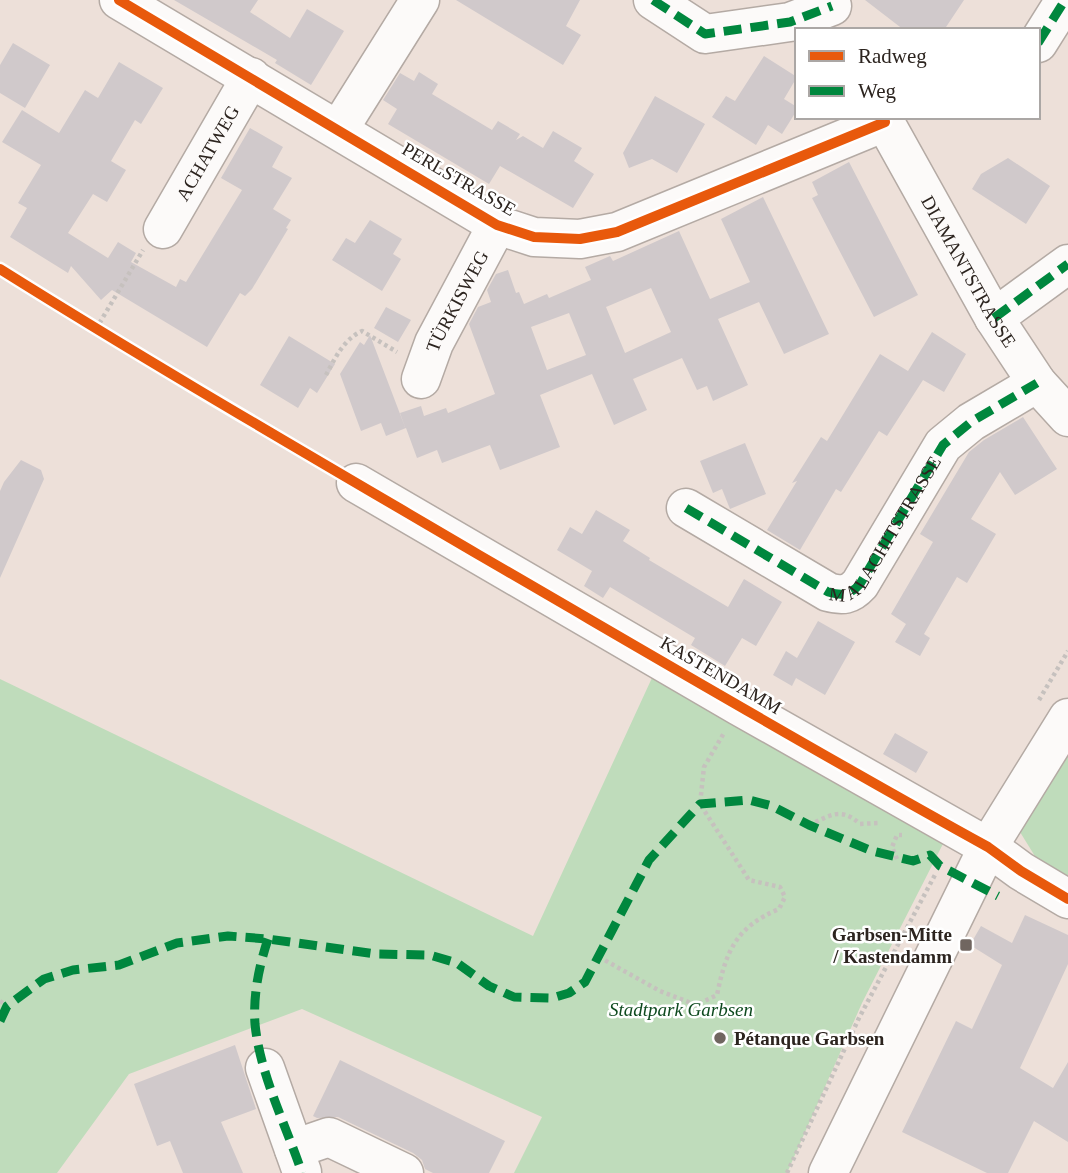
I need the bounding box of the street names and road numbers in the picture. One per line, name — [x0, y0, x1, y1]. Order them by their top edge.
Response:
street label: ACHATWEG — [171, 101, 243, 204]
street label: PERLSTRASSE — [398, 138, 520, 220]
street label: DIAMANTSTRASSE — [917, 192, 1021, 351]
street label: TÜRKISWEG — [421, 246, 492, 354]
street label: MALACHITSTRASSE — [828, 452, 945, 605]
street label: KASTENDAMM — [657, 632, 785, 718]

